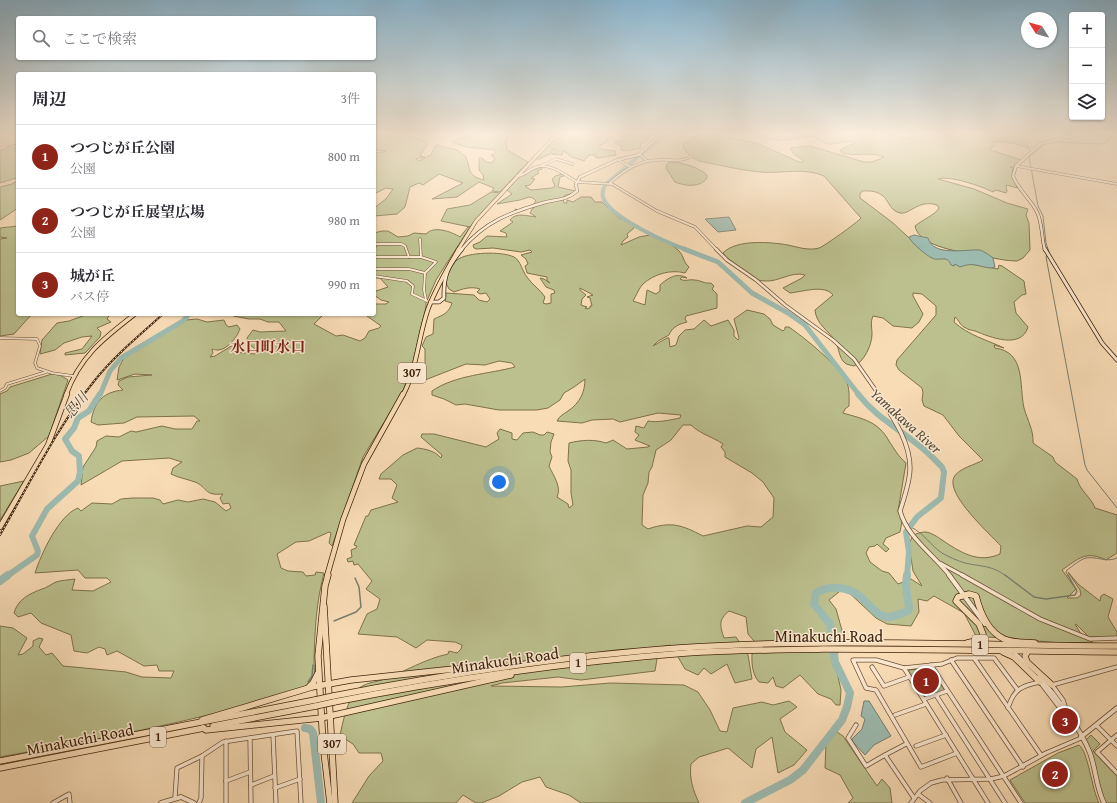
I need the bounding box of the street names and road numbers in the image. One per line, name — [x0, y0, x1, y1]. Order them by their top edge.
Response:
road number: 307 — [398, 363, 426, 383]
street label: Minakuchi Road — [775, 624, 884, 648]
road number: 1 — [972, 635, 988, 655]
street label: Minakuchi Road — [450, 641, 561, 679]
road number: 1 — [570, 653, 586, 673]
street label: Minakuchi Road — [25, 717, 136, 761]
road number: 1 — [150, 727, 166, 747]
road number: 307 — [318, 734, 346, 754]

